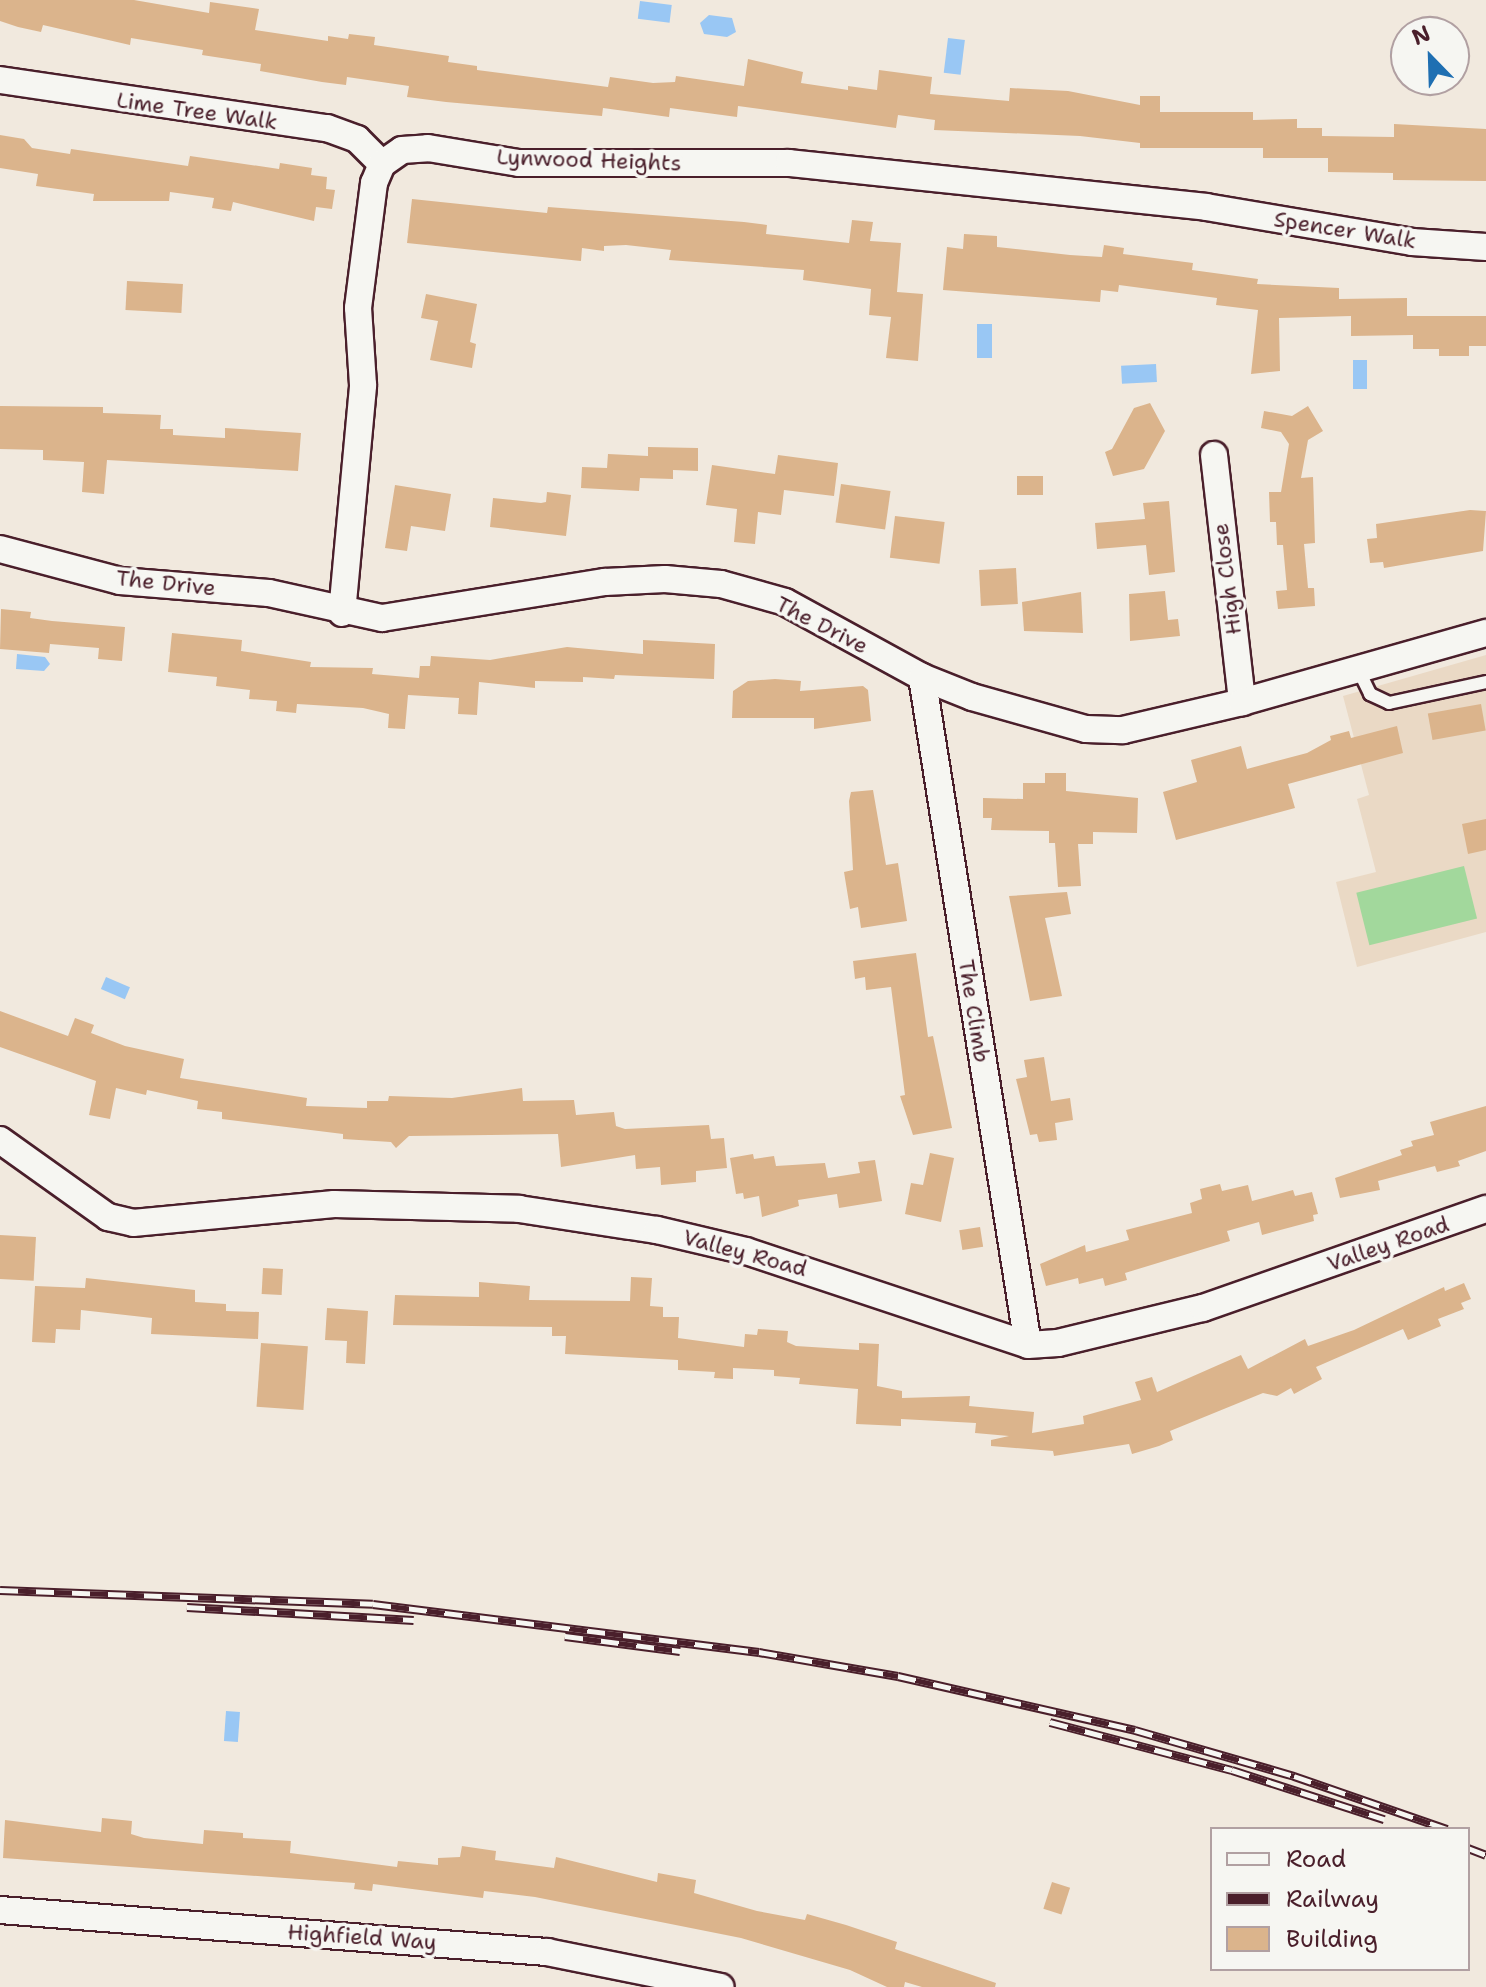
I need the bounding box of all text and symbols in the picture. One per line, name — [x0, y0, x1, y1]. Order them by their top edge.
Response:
north arrow — [1390, 16, 1470, 96]
text: N — [1408, 19, 1435, 52]
street label: Lime Tree Walk — [115, 87, 279, 135]
street label: Lynwood Heights — [496, 144, 682, 176]
street label: Spencer Walk — [1272, 206, 1418, 254]
street label: High Close — [1207, 522, 1247, 636]
street label: The Drive — [115, 565, 217, 601]
street label: The Drive — [771, 591, 873, 659]
street label: The Climb — [953, 958, 995, 1064]
street label: Valley Road — [1324, 1211, 1452, 1277]
street label: Valley Road — [680, 1224, 810, 1282]
legend — [1210, 1827, 1470, 1971]
text: Road — [1286, 1843, 1346, 1875]
text: Railway — [1286, 1883, 1379, 1915]
street label: Highfield Way — [287, 1919, 437, 1955]
text: Building — [1286, 1923, 1378, 1955]

